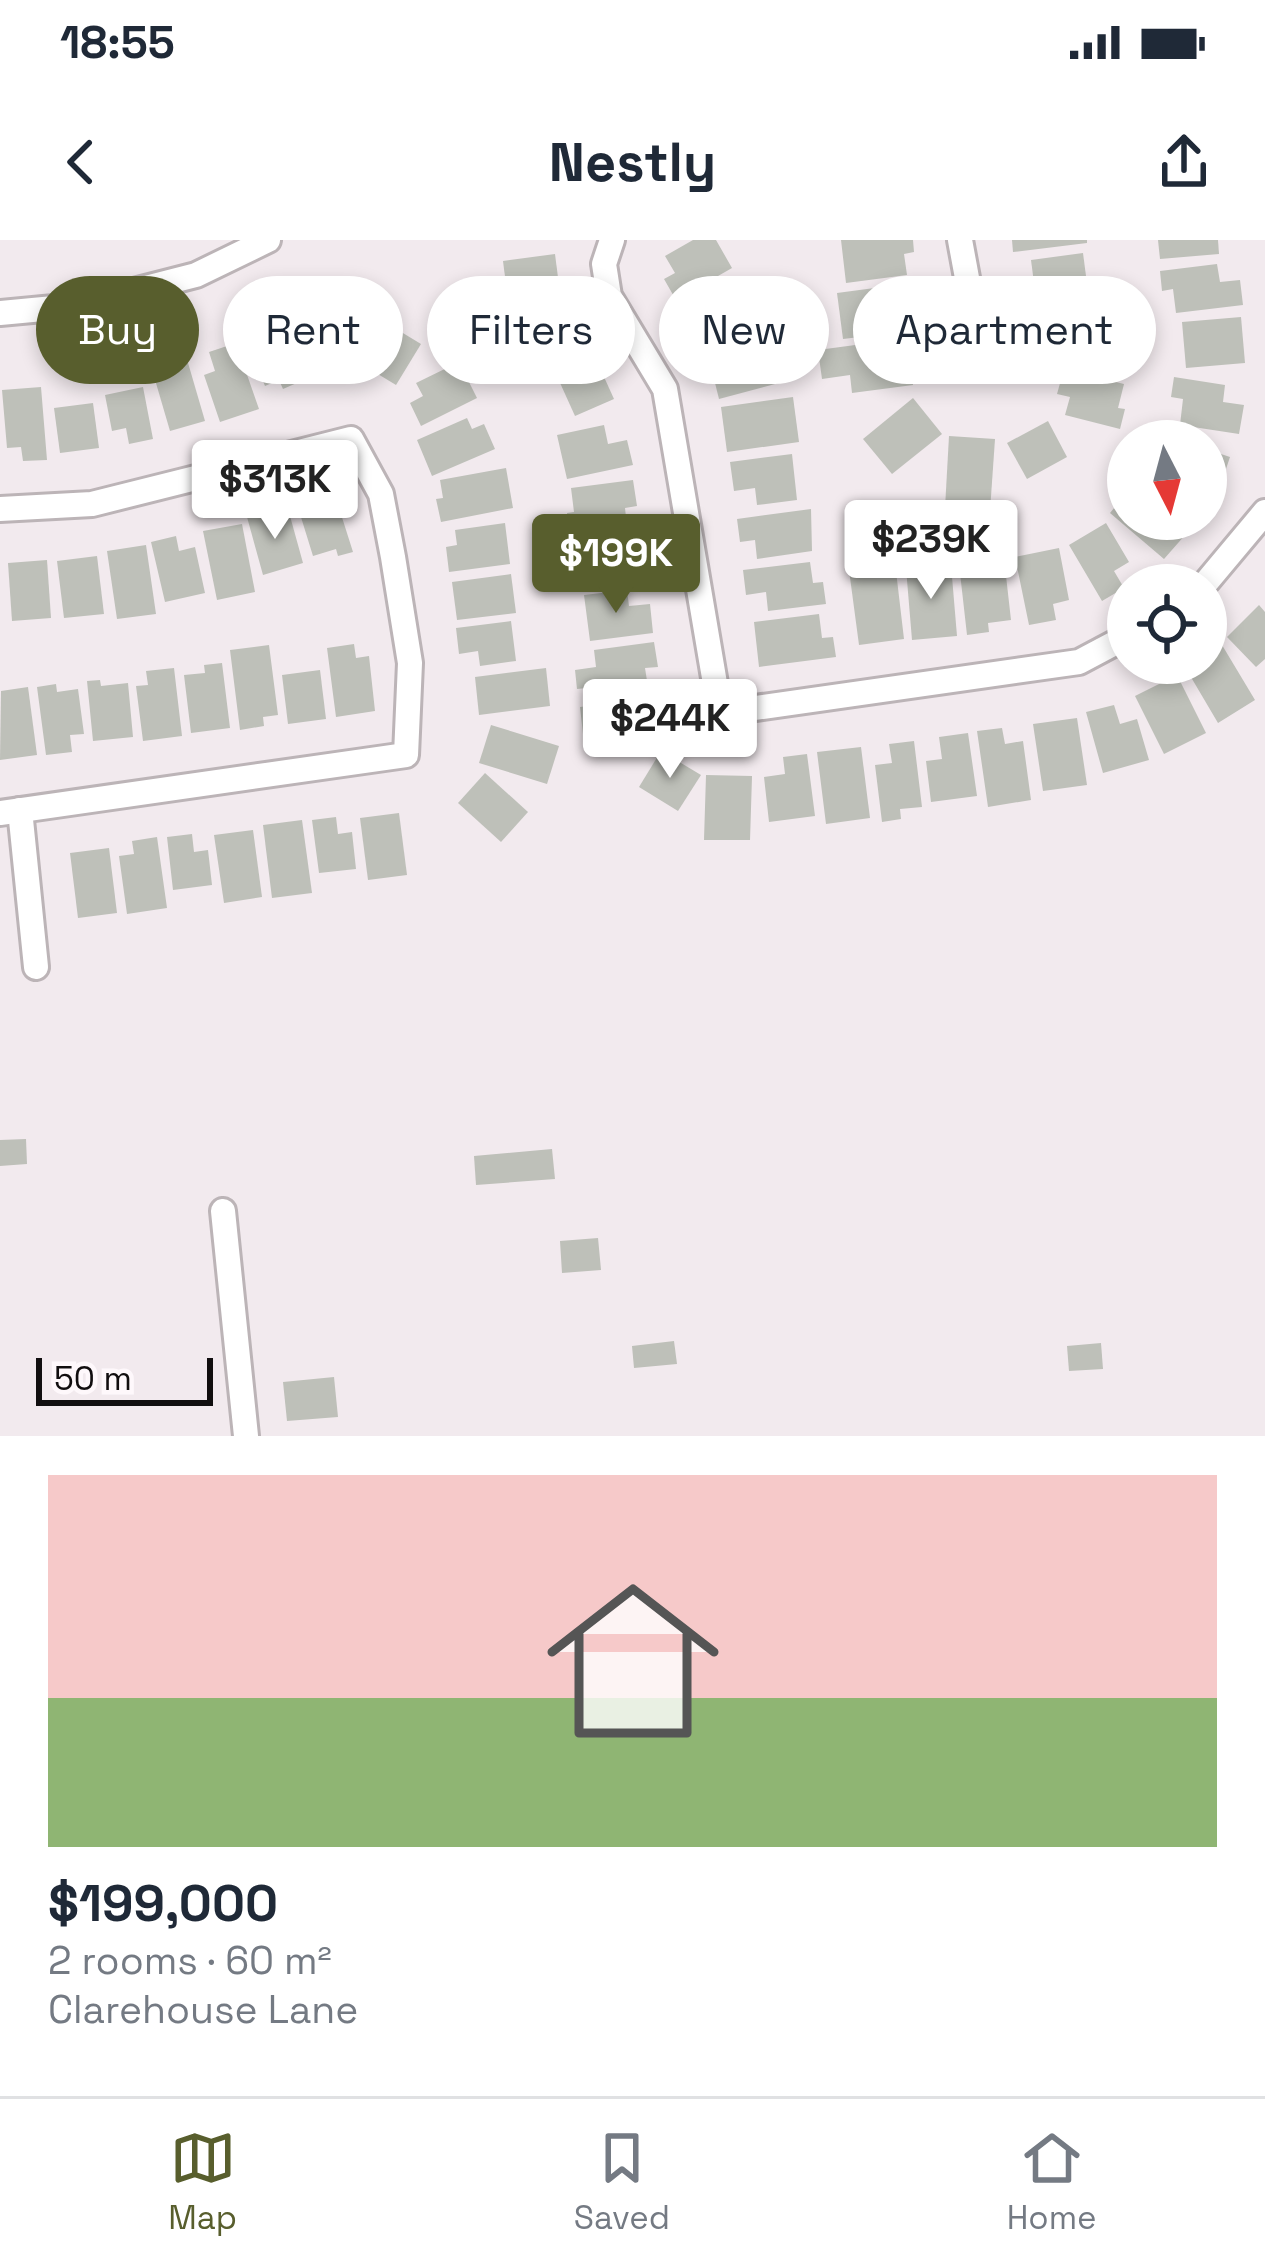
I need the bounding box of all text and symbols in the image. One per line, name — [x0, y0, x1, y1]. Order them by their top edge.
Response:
text: 18:55 — [60, 14, 175, 71]
text: Nestly — [549, 128, 716, 197]
icon: back — [48, 129, 114, 195]
icon: share — [1151, 129, 1217, 195]
chip: Buy — [36, 276, 199, 384]
chip: Rent — [223, 276, 403, 384]
chip: Filters — [427, 276, 635, 384]
chip: New — [659, 276, 829, 384]
chip: Apartment — [853, 276, 1156, 384]
north arrow — [1107, 420, 1227, 540]
map controls — [1107, 420, 1227, 684]
pin: $313K — [191, 440, 359, 542]
text: $313K — [219, 454, 331, 503]
pin: $239K — [847, 500, 1015, 602]
pin: $199K — [532, 514, 700, 616]
text: $239K — [871, 514, 991, 563]
text: $199K — [559, 528, 673, 577]
button: locate — [1107, 564, 1227, 684]
pin: $244K — [586, 679, 754, 781]
text: $244K — [610, 693, 730, 742]
scale bar — [36, 1352, 213, 1405]
text: 50 m — [54, 1358, 132, 1400]
icon: home — [525, 1553, 741, 1769]
text: $199,000 — [48, 1871, 278, 1936]
text: 2 rooms · 60 m² — [48, 1936, 332, 1985]
text: Clarehouse Lane — [48, 1985, 358, 2034]
tab: Map — [168, 2125, 237, 2239]
tab: Saved — [574, 2125, 670, 2239]
tab: Home — [1007, 2125, 1097, 2239]

